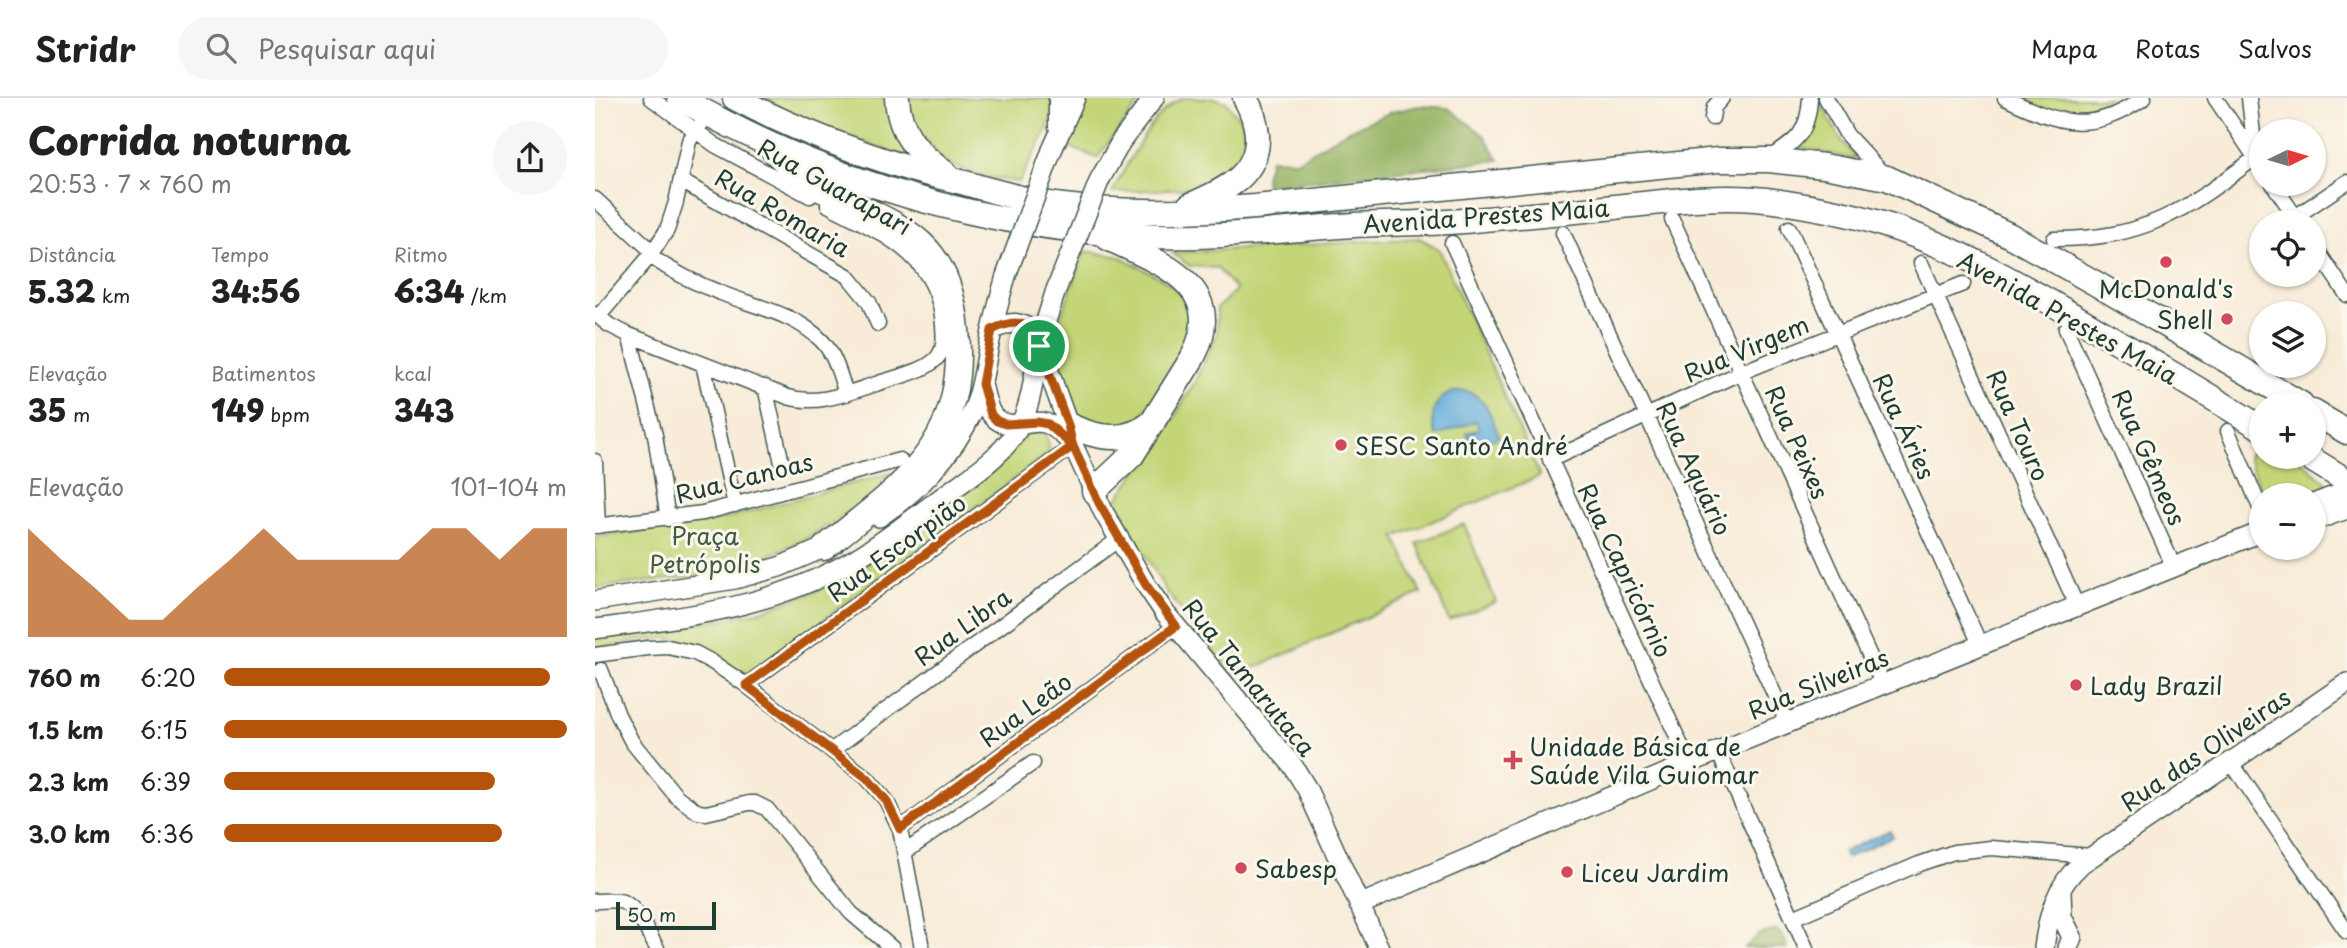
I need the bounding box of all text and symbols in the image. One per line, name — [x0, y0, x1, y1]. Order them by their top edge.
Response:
search box — [178, 17, 668, 80]
text: Stridr — [35, 23, 136, 73]
icon: search — [202, 29, 240, 67]
text: Pesquisar aqui — [258, 29, 436, 68]
text: Mapa — [2031, 30, 2097, 66]
text: Rotas — [2135, 30, 2200, 66]
text: Salvos — [2238, 30, 2312, 66]
text: Corrida noturna — [28, 111, 351, 168]
north arrow — [2249, 119, 2326, 196]
map controls — [2249, 119, 2326, 560]
button: share — [493, 121, 567, 195]
street label: Rua Guarapari — [752, 129, 918, 243]
street label: Rua Romaria — [709, 159, 857, 265]
text: 20:53 · 7 × 760 m — [28, 166, 232, 201]
street label: Avenida Prestes Maia — [1362, 188, 1610, 242]
button: locate — [2249, 210, 2326, 287]
text: Distância — [28, 240, 116, 268]
text: Tempo — [211, 240, 269, 268]
text: Ritmo — [394, 240, 448, 268]
street label: Avenida Prestes Maia — [1951, 241, 2185, 393]
marker: McDonald's — [2158, 254, 2174, 270]
text: 5.32 — [28, 268, 95, 313]
text: 34:56 — [211, 268, 300, 313]
text: 6:34 — [394, 268, 464, 313]
place label: McDonald's — [2099, 270, 2233, 306]
text: km — [95, 281, 130, 309]
text: /km — [464, 281, 507, 309]
place label: Shell — [2156, 301, 2213, 337]
button: layers — [2249, 301, 2326, 378]
street label: Rua Virgem — [1678, 305, 1814, 391]
marker: Shell — [2219, 311, 2235, 327]
pin — [1009, 316, 1069, 376]
icon: arrive — [1020, 327, 1058, 365]
text: Elevação — [28, 359, 107, 387]
text: Batimentos — [211, 359, 315, 387]
text: kcal — [394, 359, 432, 387]
street label: Rua Touro — [1978, 364, 2060, 486]
street label: Rua Áries — [1865, 367, 1945, 485]
street label: Rua Peixes — [1757, 379, 1839, 505]
street label: Rua Gêmeos — [2104, 383, 2196, 531]
text: 35 — [28, 387, 67, 432]
text: 149 — [211, 387, 264, 432]
text: 343 — [394, 387, 454, 432]
button: + — [2249, 392, 2326, 469]
street label: Rua Aquário — [1648, 395, 1742, 541]
text: m — [67, 400, 90, 428]
text: bpm — [264, 400, 310, 428]
place label: SESC Santo André — [1355, 427, 1568, 463]
marker: SESC Santo André — [1333, 437, 1349, 453]
street label: Rua Canoas — [672, 443, 817, 511]
text: Elevação — [28, 469, 124, 504]
text: 101–104 m — [450, 469, 567, 504]
street label: Rua Capricórnio — [1570, 477, 1682, 663]
button: − — [2249, 483, 2326, 560]
street label: Rua Escorpião — [819, 484, 973, 610]
park label: Praça Petrópolis — [649, 517, 761, 581]
street label: Rua Libra — [906, 578, 1018, 674]
street label: Rua Tamarutaca — [1175, 590, 1325, 764]
street label: Rua Silveiras — [1742, 638, 1894, 728]
text: 760 m — [28, 660, 101, 695]
text: 6:20 — [140, 660, 196, 695]
street label: Rua Leão — [971, 663, 1079, 755]
place label: Lady Brazil — [2090, 667, 2223, 703]
marker: Lady Brazil — [2068, 677, 2084, 693]
street label: Rua das Oliveiras — [2113, 679, 2297, 819]
text: 1.5 km — [28, 712, 104, 747]
text: 6:15 — [140, 712, 188, 747]
place label: Unidade Básica de Saúde Vila Guiomar — [1529, 728, 1760, 792]
marker: Unidade Básica de Saúde Vila Guiomar — [1503, 750, 1523, 770]
text: 2.3 km — [28, 764, 109, 799]
text: 6:39 — [140, 764, 191, 799]
text: 3.0 km — [28, 816, 110, 851]
text: 6:36 — [140, 816, 194, 851]
place label: Sabesp — [1255, 850, 1337, 886]
place label: Liceu Jardim — [1581, 854, 1729, 890]
marker: Sabesp — [1233, 860, 1249, 876]
marker: Liceu Jardim — [1559, 864, 1575, 880]
scale bar — [616, 899, 716, 931]
text: 50 m — [627, 900, 676, 928]

